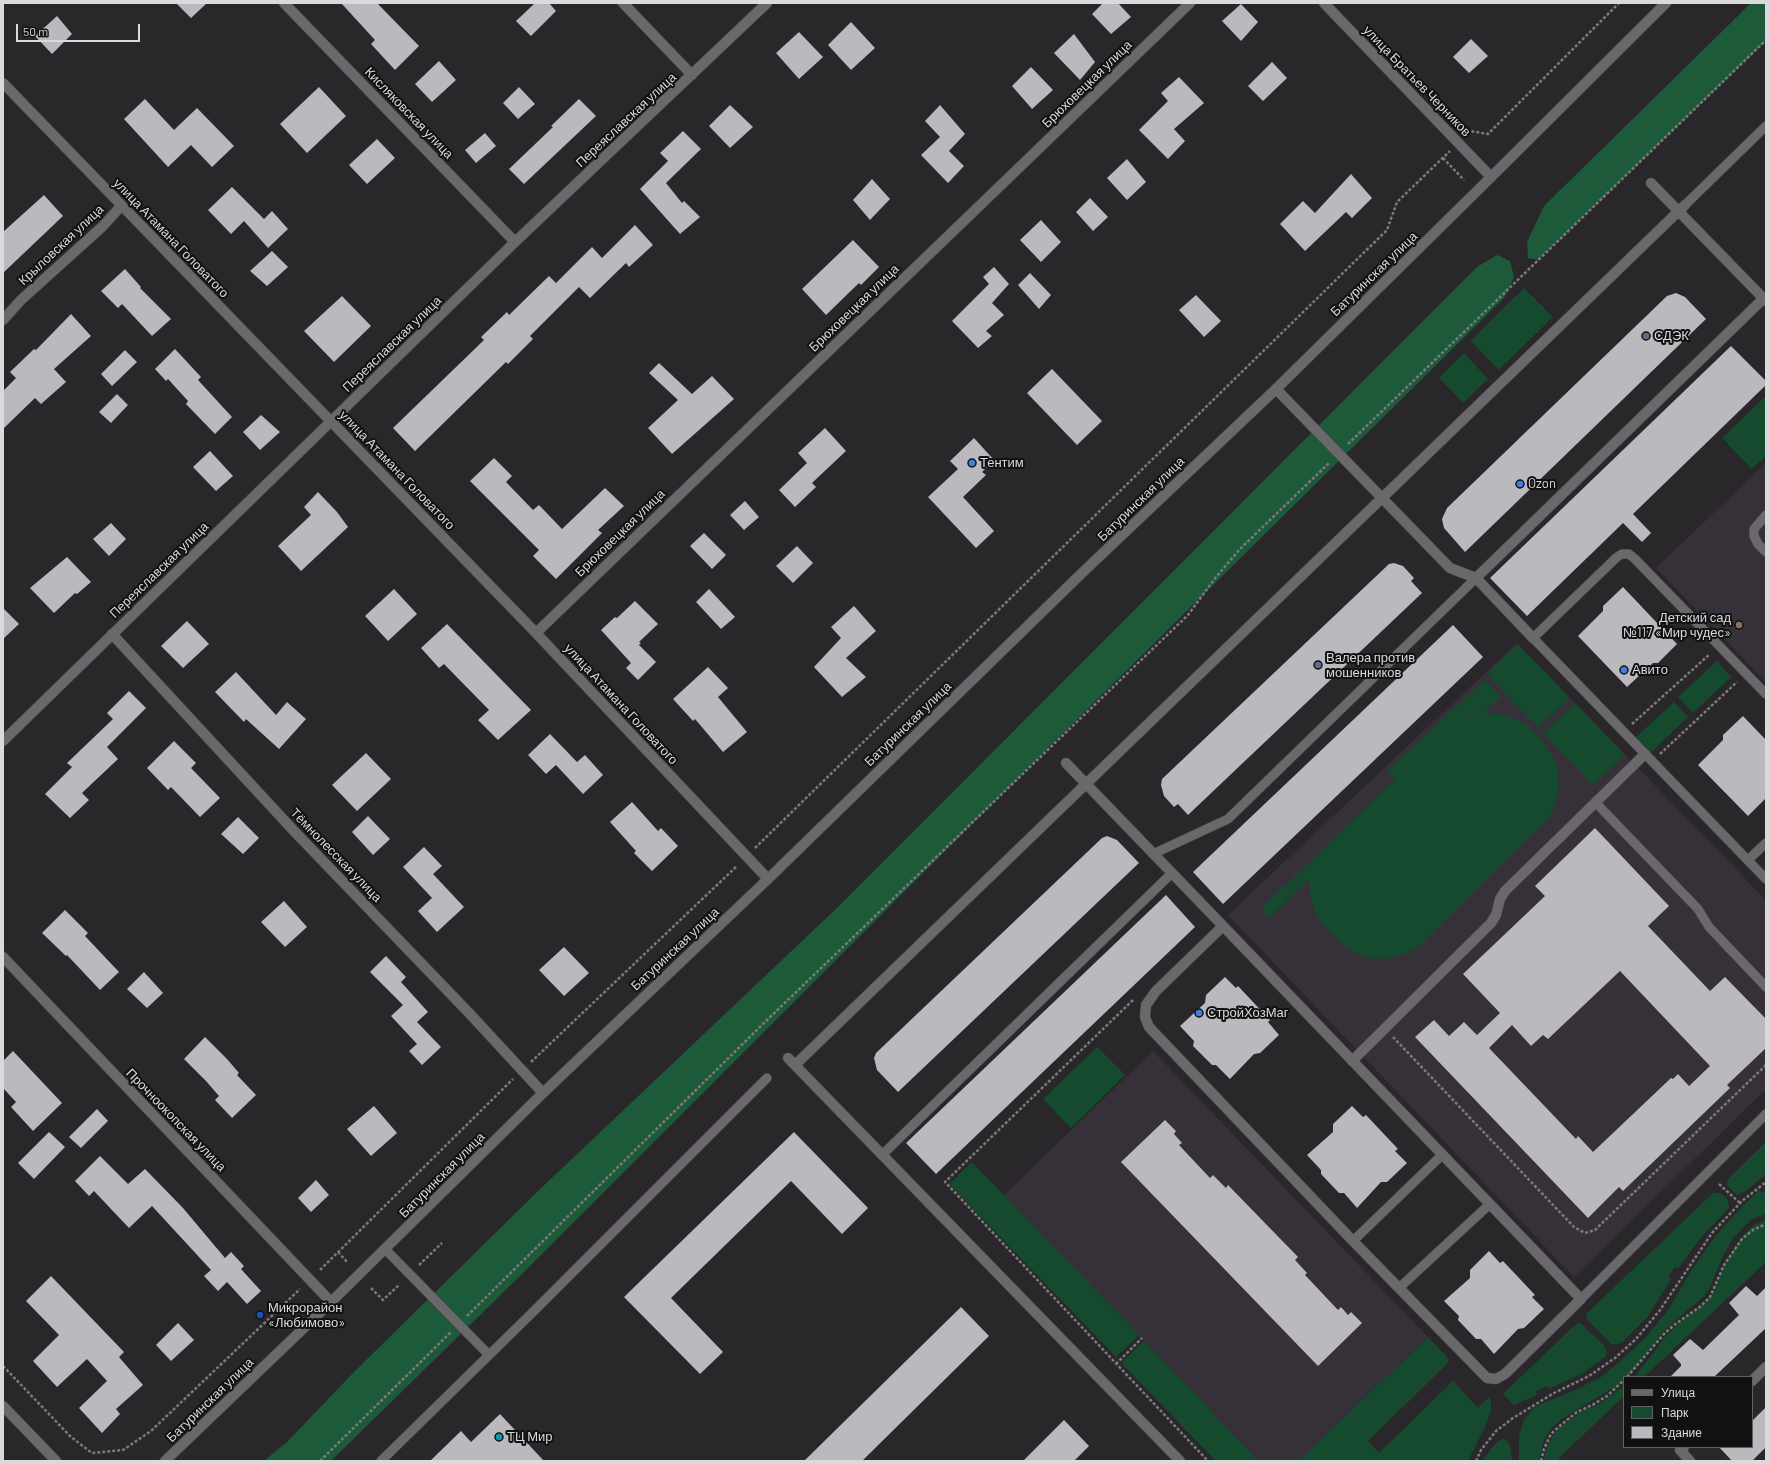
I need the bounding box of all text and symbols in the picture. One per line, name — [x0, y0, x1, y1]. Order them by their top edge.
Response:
scale bar — [18, 16, 142, 42]
street label: улица Братьев Черников — [1360, 22, 1474, 140]
text: 50 m — [23, 24, 48, 38]
street label: Брюховецкая улица — [1039, 37, 1135, 131]
street label: Кисляковская улица — [361, 64, 457, 162]
street label: Переяславская улица — [573, 70, 679, 170]
street label: улица Атамана Головатого — [110, 175, 232, 301]
street label: Крыловская улица — [15, 201, 107, 289]
street label: Батуринская улица — [1327, 229, 1421, 319]
street label: Брюховецкая улица — [806, 261, 902, 355]
street label: Переяславская улица — [339, 293, 445, 395]
place label: СДЭК — [1654, 328, 1689, 344]
marker: СДЭК — [1641, 331, 1651, 341]
street label: улица Атамана Головатого — [336, 407, 458, 533]
street label: Батуринская улица — [1094, 454, 1188, 544]
place label: Тентим — [980, 455, 1024, 471]
marker: Тентим — [967, 458, 977, 468]
place label: Ozon — [1528, 476, 1556, 492]
marker: Ozon — [1515, 479, 1525, 489]
street label: Брюховецкая улица — [572, 486, 668, 580]
street label: Переяславская улица — [106, 519, 212, 621]
place label: Детский сад №117 «Мир чудес» — [1623, 610, 1731, 641]
marker: Детский сад №117 «Мир чудес» — [1734, 620, 1744, 630]
street label: улица Атамана Головатого — [561, 640, 681, 768]
place label: Валера против мошенников — [1326, 650, 1415, 681]
marker: Валера против мошенников — [1313, 660, 1323, 670]
place label: Авито — [1632, 662, 1668, 678]
marker: Авито — [1619, 665, 1629, 675]
street label: Батуринская улица — [861, 679, 955, 769]
street label: Тёмнолесская улица — [287, 805, 385, 905]
street label: Батуринская улица — [628, 904, 722, 994]
place label: СтройХозМаг — [1207, 1005, 1289, 1021]
marker: СтройХозМаг — [1194, 1008, 1204, 1018]
street label: Прочноокопская улица — [123, 1065, 229, 1175]
street label: Батуринская улица — [396, 1129, 488, 1221]
place label: Микрорайон «Любимово» — [268, 1300, 345, 1331]
marker: Микрорайон «Любимово» — [255, 1310, 265, 1320]
street label: Батуринская улица — [163, 1355, 257, 1445]
legend — [1623, 1376, 1753, 1448]
text: Улица — [1661, 1385, 1695, 1399]
text: Парк — [1661, 1405, 1688, 1419]
text: Здание — [1661, 1425, 1702, 1439]
place label: ТЦ Мир — [507, 1429, 552, 1445]
marker: ТЦ Мир — [494, 1432, 504, 1442]

